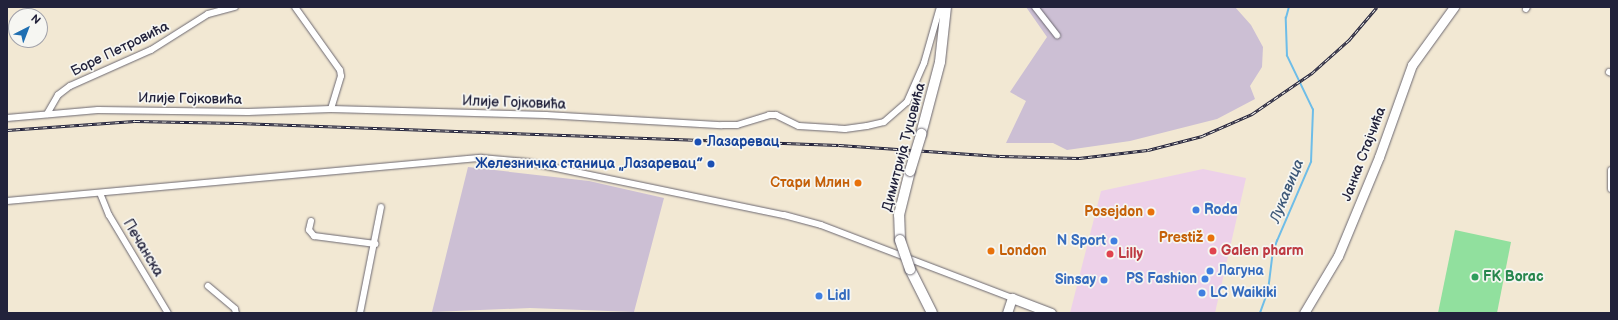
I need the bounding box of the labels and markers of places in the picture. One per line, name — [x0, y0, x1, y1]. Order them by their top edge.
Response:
place label: Лазаревац — [707, 134, 779, 150]
marker: Лазаревац — [692, 136, 704, 148]
place label: Железничка станица „Лазаревац” — [475, 156, 703, 172]
marker: Железничка станица „Лазаревац” — [706, 159, 716, 169]
place label: Стари Млин — [770, 175, 850, 191]
marker: Стари Млин — [853, 178, 863, 188]
place label: Roda — [1204, 202, 1238, 218]
place label: Posejdon — [1084, 204, 1143, 220]
marker: Roda — [1191, 205, 1201, 215]
marker: Posejdon — [1146, 207, 1156, 217]
place label: Prestiž — [1159, 230, 1203, 246]
place label: N Sport — [1057, 233, 1106, 249]
marker: Prestiž — [1206, 233, 1216, 243]
marker: N Sport — [1109, 236, 1119, 246]
place label: London — [999, 243, 1047, 259]
place label: Galen pharm — [1221, 243, 1304, 259]
marker: London — [986, 246, 996, 256]
place label: Lilly — [1118, 246, 1143, 262]
marker: Galen pharm — [1208, 246, 1218, 256]
marker: Lilly — [1105, 249, 1115, 259]
place label: Лагуна — [1218, 263, 1264, 279]
marker: Лагуна — [1205, 266, 1215, 276]
place label: FK Borac — [1483, 269, 1544, 285]
place label: PS Fashion — [1126, 271, 1197, 287]
place label: Sinsay — [1055, 272, 1096, 288]
marker: FK Borac — [1470, 272, 1480, 282]
marker: PS Fashion — [1200, 274, 1210, 284]
marker: Sinsay — [1099, 275, 1109, 285]
place label: LC Waikiki — [1210, 285, 1277, 301]
place label: Lidl — [827, 288, 850, 304]
marker: LC Waikiki — [1197, 288, 1207, 298]
marker: Lidl — [814, 291, 824, 301]

